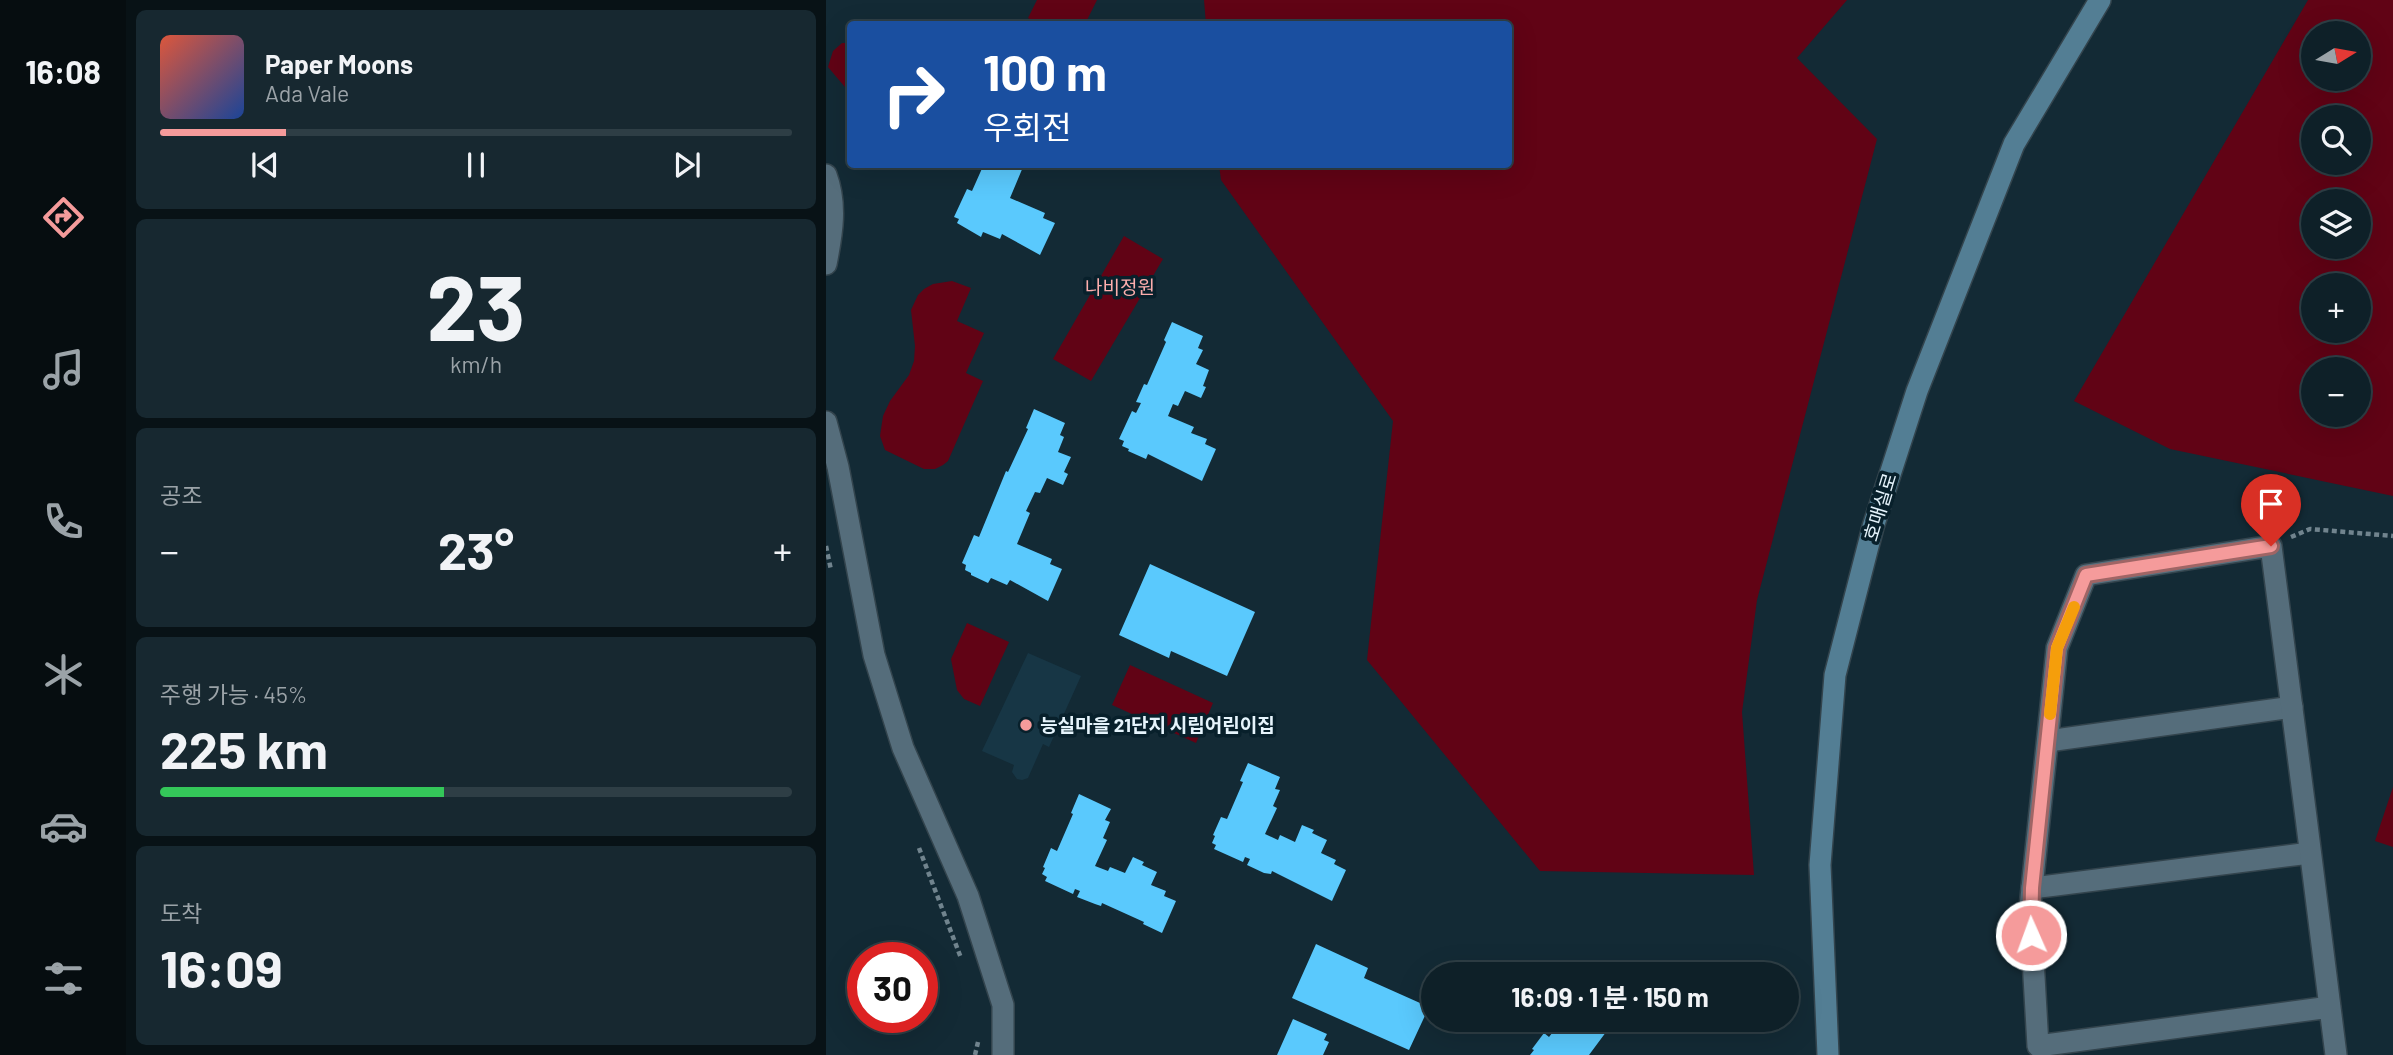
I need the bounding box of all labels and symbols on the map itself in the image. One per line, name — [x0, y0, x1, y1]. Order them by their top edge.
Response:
north arrow — [2301, 21, 2371, 91]
park label: 나비정원 — [1085, 275, 1155, 298]
street label: 호매실로 — [1858, 470, 1901, 544]
pin — [2241, 474, 2301, 546]
place label: 능실마을 21단지 시립어린이집 — [1040, 713, 1275, 736]
marker: 능실마을 21단지 시립어린이집 — [1018, 717, 1034, 733]
position arrow — [1994, 898, 2068, 972]
speed limit sign: 30 — [847, 942, 938, 1033]

